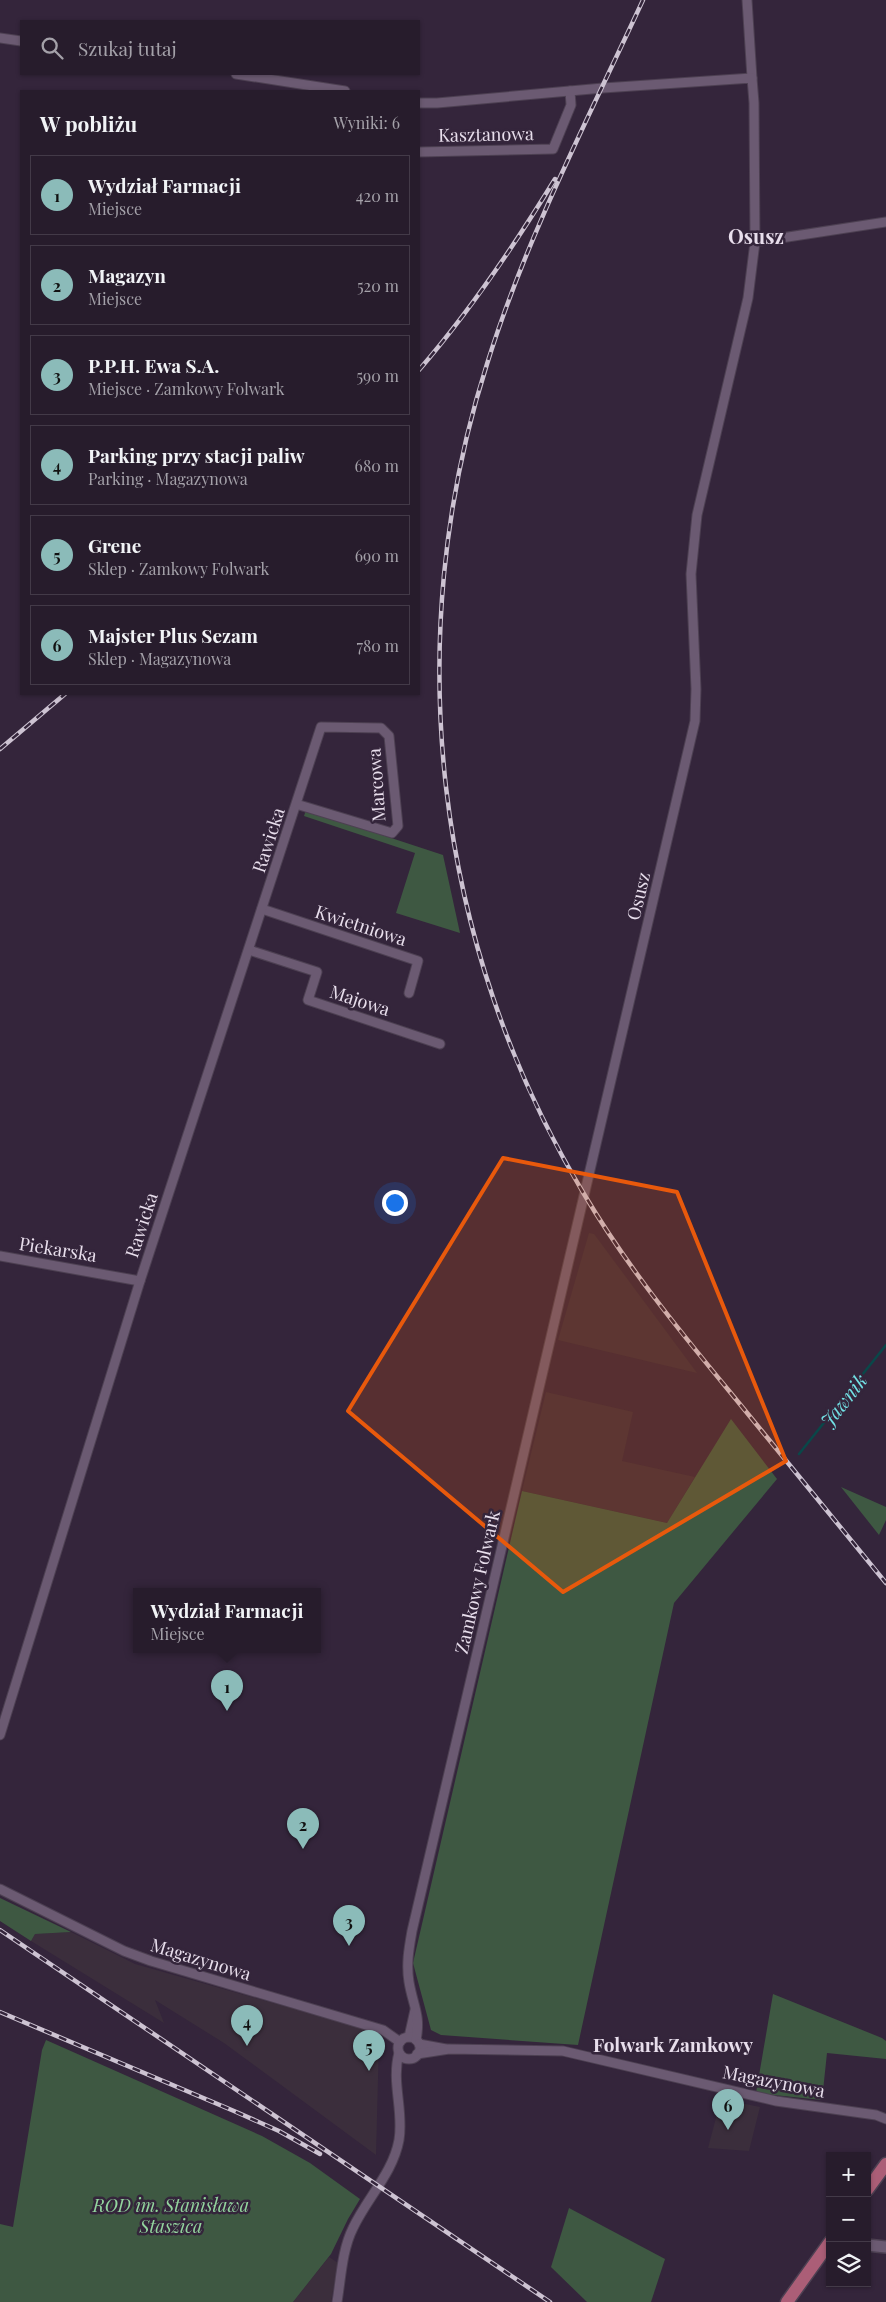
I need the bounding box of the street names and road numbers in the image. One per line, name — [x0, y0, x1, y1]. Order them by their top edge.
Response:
street label: Kasztanowa — [438, 121, 534, 147]
street label: Marcowa — [361, 748, 391, 822]
street label: Rawicka — [246, 804, 290, 876]
street label: Osusz — [621, 870, 655, 922]
street label: Kwietniowa — [312, 899, 410, 951]
street label: Majowa — [327, 979, 393, 1021]
street label: Rawicka — [119, 1189, 163, 1261]
street label: Piekarska — [17, 1231, 99, 1267]
street label: Zamkowy Folwark — [449, 1508, 505, 1656]
street label: Magazynowa — [148, 1932, 254, 1986]
street label: Magazynowa — [721, 2059, 827, 2103]

